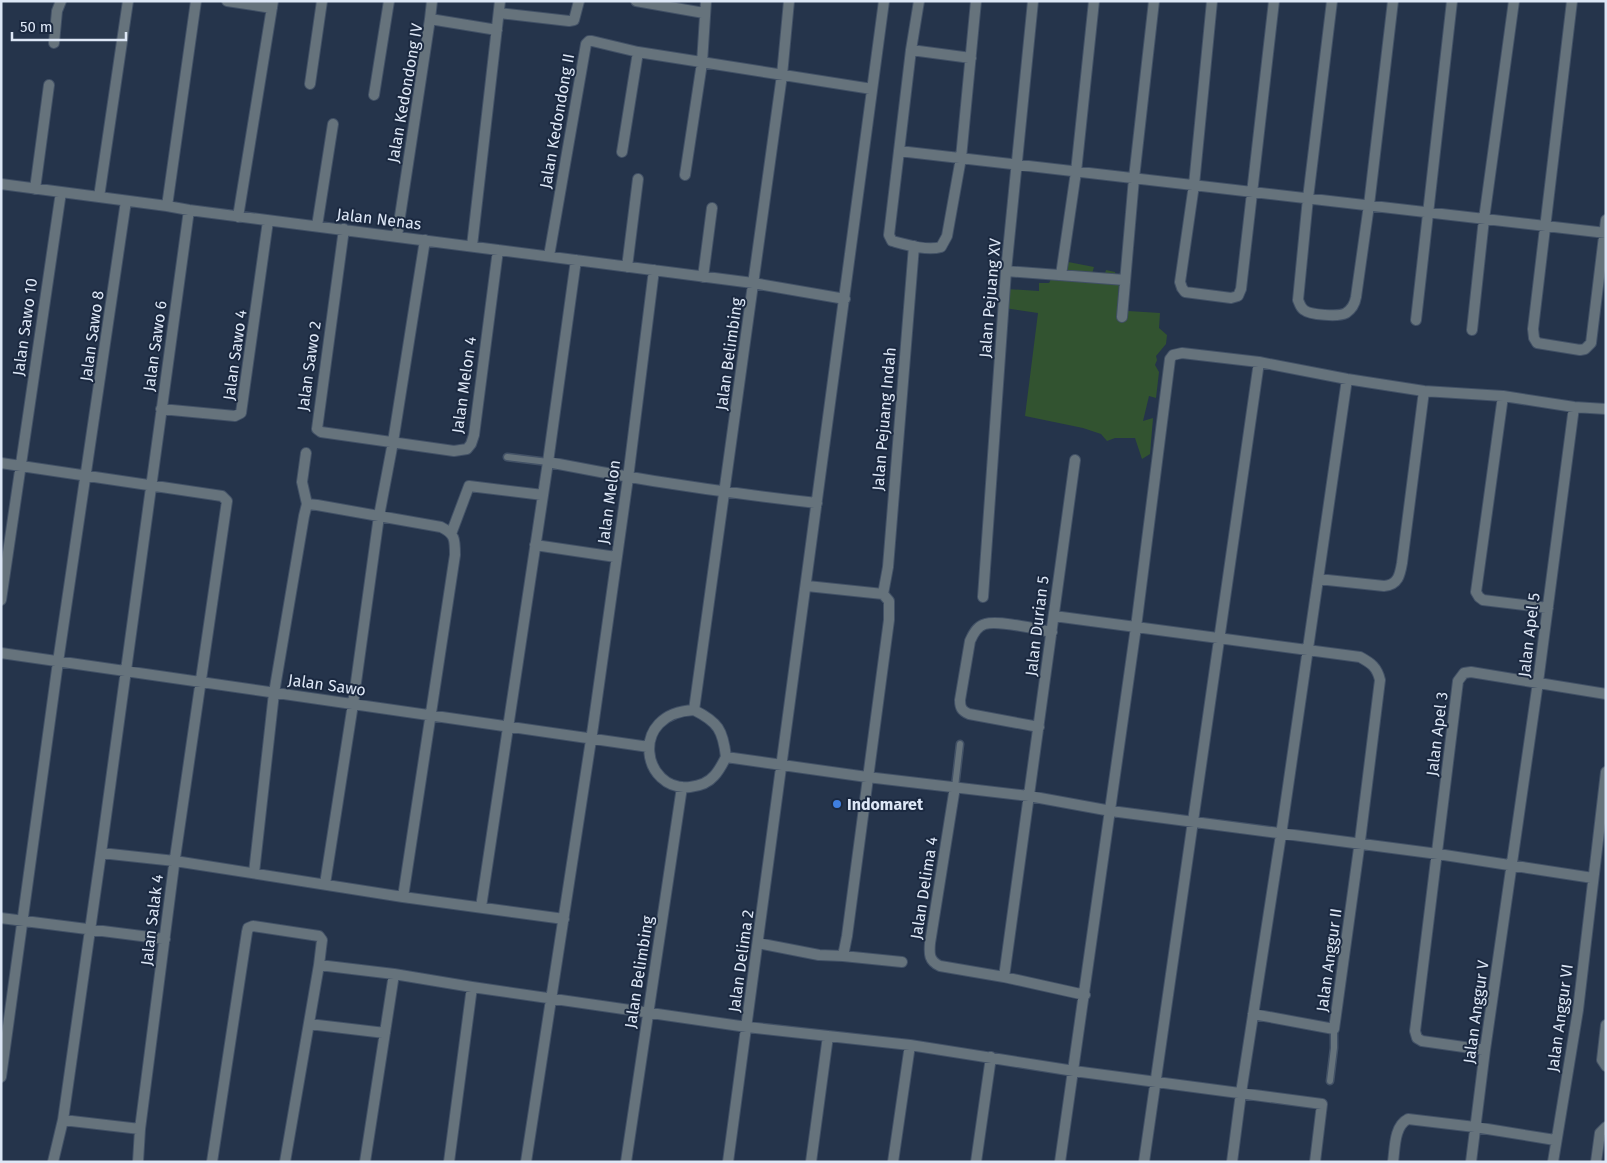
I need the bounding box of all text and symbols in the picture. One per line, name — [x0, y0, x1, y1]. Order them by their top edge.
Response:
scale bar — [12, 10, 126, 42]
text: 50 m — [20, 18, 53, 36]
street label: Jalan Kedondong IV — [383, 22, 427, 164]
street label: Jalan Kedondong II — [536, 52, 578, 190]
street label: Jalan Nenas — [335, 204, 423, 234]
street label: Jalan Pejuang XV — [975, 237, 1005, 359]
street label: Jalan Sawo 10 — [9, 277, 41, 377]
street label: Jalan Sawo 8 — [76, 289, 108, 383]
street label: Jalan Belimbing — [712, 296, 746, 411]
street label: Jalan Sawo 6 — [139, 299, 171, 393]
street label: Jalan Sawo 4 — [219, 308, 251, 402]
street label: Jalan Sawo 2 — [293, 320, 325, 412]
street label: Jalan Melon 4 — [448, 335, 480, 435]
street label: Jalan Pejuang Indah — [868, 346, 900, 492]
street label: Jalan Melon — [594, 459, 624, 545]
street label: Jalan Durian 5 — [1021, 575, 1053, 677]
street label: Jalan Apel 5 — [1514, 592, 1544, 678]
street label: Jalan Sawo — [287, 670, 367, 700]
street label: Jalan Apel 3 — [1422, 691, 1452, 777]
place label: Indomaret — [847, 795, 924, 814]
marker: Indomaret — [831, 798, 843, 810]
street label: Jalan Delima 4 — [907, 835, 942, 941]
street label: Jalan Salak 4 — [137, 873, 167, 967]
street label: Jalan Anggur II — [1312, 907, 1346, 1013]
street label: Jalan Delima 2 — [724, 909, 758, 1013]
street label: Jalan Belimbing — [621, 914, 657, 1030]
street label: Jalan Anggur V — [1459, 959, 1493, 1065]
street label: Jalan Anggur VI — [1543, 963, 1577, 1073]

